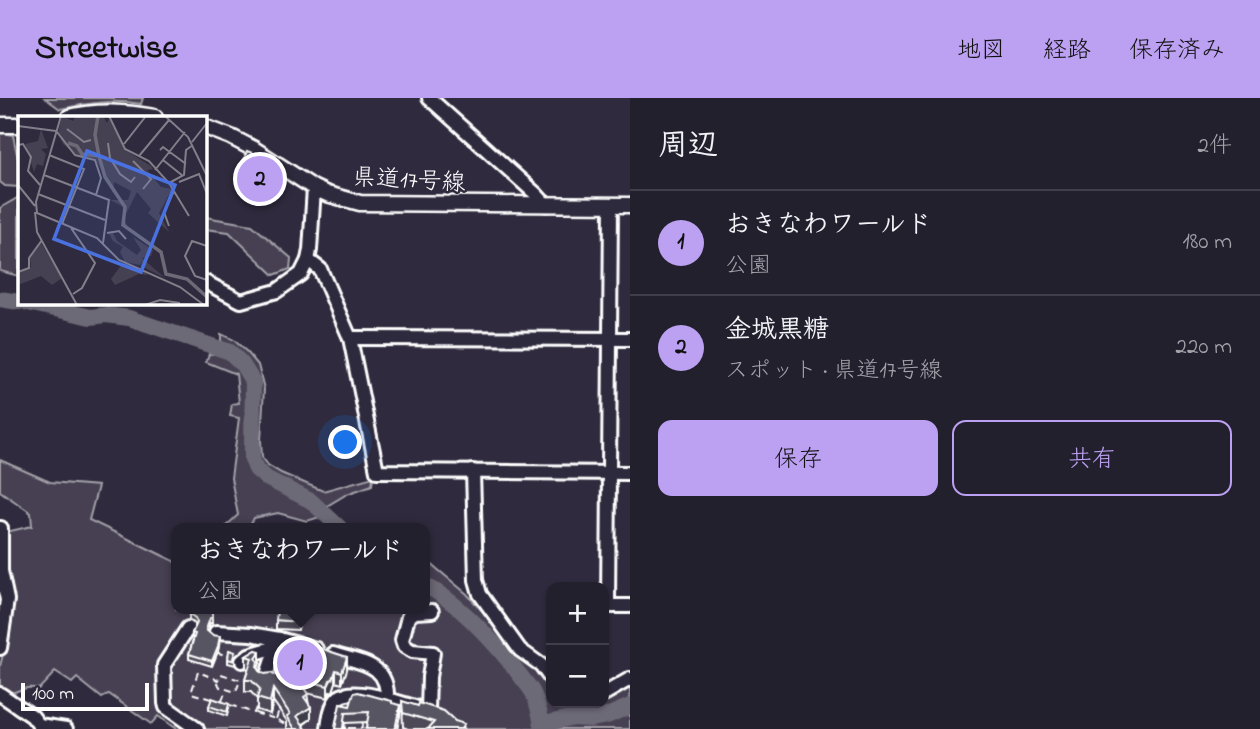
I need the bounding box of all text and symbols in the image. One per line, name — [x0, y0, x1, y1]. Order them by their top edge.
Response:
text: Streetwise — [35, 25, 177, 73]
text: 地図 — [957, 34, 1005, 69]
text: 経路 — [1043, 34, 1091, 69]
text: 保存済み — [1129, 34, 1225, 69]
inset map — [18, 116, 206, 304]
text: 周辺 — [658, 125, 718, 169]
text: 2件 — [1198, 130, 1232, 163]
pin: 2 — [237, 153, 283, 205]
street label: 県道17号線 — [351, 161, 466, 202]
text: おきなわワールド — [725, 207, 932, 245]
text: 1 — [677, 226, 685, 259]
text: 180 m — [1183, 226, 1232, 259]
text: 公園 — [725, 250, 771, 283]
text: 金城黒糖 — [725, 312, 829, 350]
text: 2 — [675, 331, 687, 364]
text: 220 m — [1176, 331, 1232, 364]
text: スポット · 県道17号線 — [725, 355, 942, 388]
button: 保存 — [658, 420, 938, 496]
button: 共有 — [952, 420, 1232, 496]
your location — [328, 425, 362, 459]
popup — [171, 523, 430, 614]
text: おきなわワールド — [197, 533, 404, 571]
text: 公園 — [197, 576, 243, 609]
map controls — [546, 582, 609, 708]
button: + — [546, 582, 609, 645]
pin: 1 — [277, 637, 323, 689]
button: − — [546, 645, 609, 708]
scale bar — [21, 680, 149, 712]
text: 100 m — [32, 681, 74, 708]

